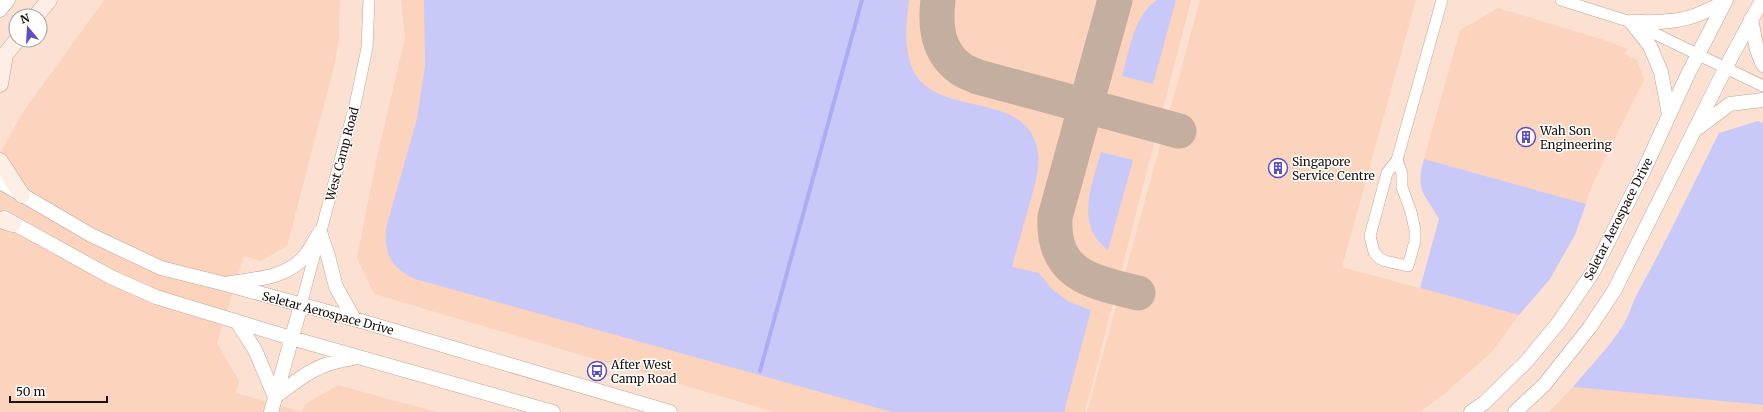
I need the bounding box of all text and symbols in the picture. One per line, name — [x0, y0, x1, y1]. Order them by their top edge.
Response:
north arrow — [8, 8, 48, 48]
text: N — [19, 10, 31, 26]
street label: West Camp Road — [322, 105, 362, 204]
place label: Wah Son Engineering — [1539, 123, 1612, 152]
building icon: Wah Son Engineering — [1515, 126, 1537, 148]
place label: Singapore Service Centre — [1292, 154, 1375, 183]
street label: Seletar Aerospace Drive — [1581, 155, 1655, 283]
building icon: Singapore Service Centre — [1267, 157, 1289, 179]
street label: Seletar Aerospace Drive — [261, 288, 395, 338]
place label: After West Camp Road — [610, 357, 676, 386]
bus stop icon: After West Camp Road — [586, 360, 608, 382]
scale bar — [10, 378, 107, 404]
text: 50 m — [16, 384, 45, 399]

